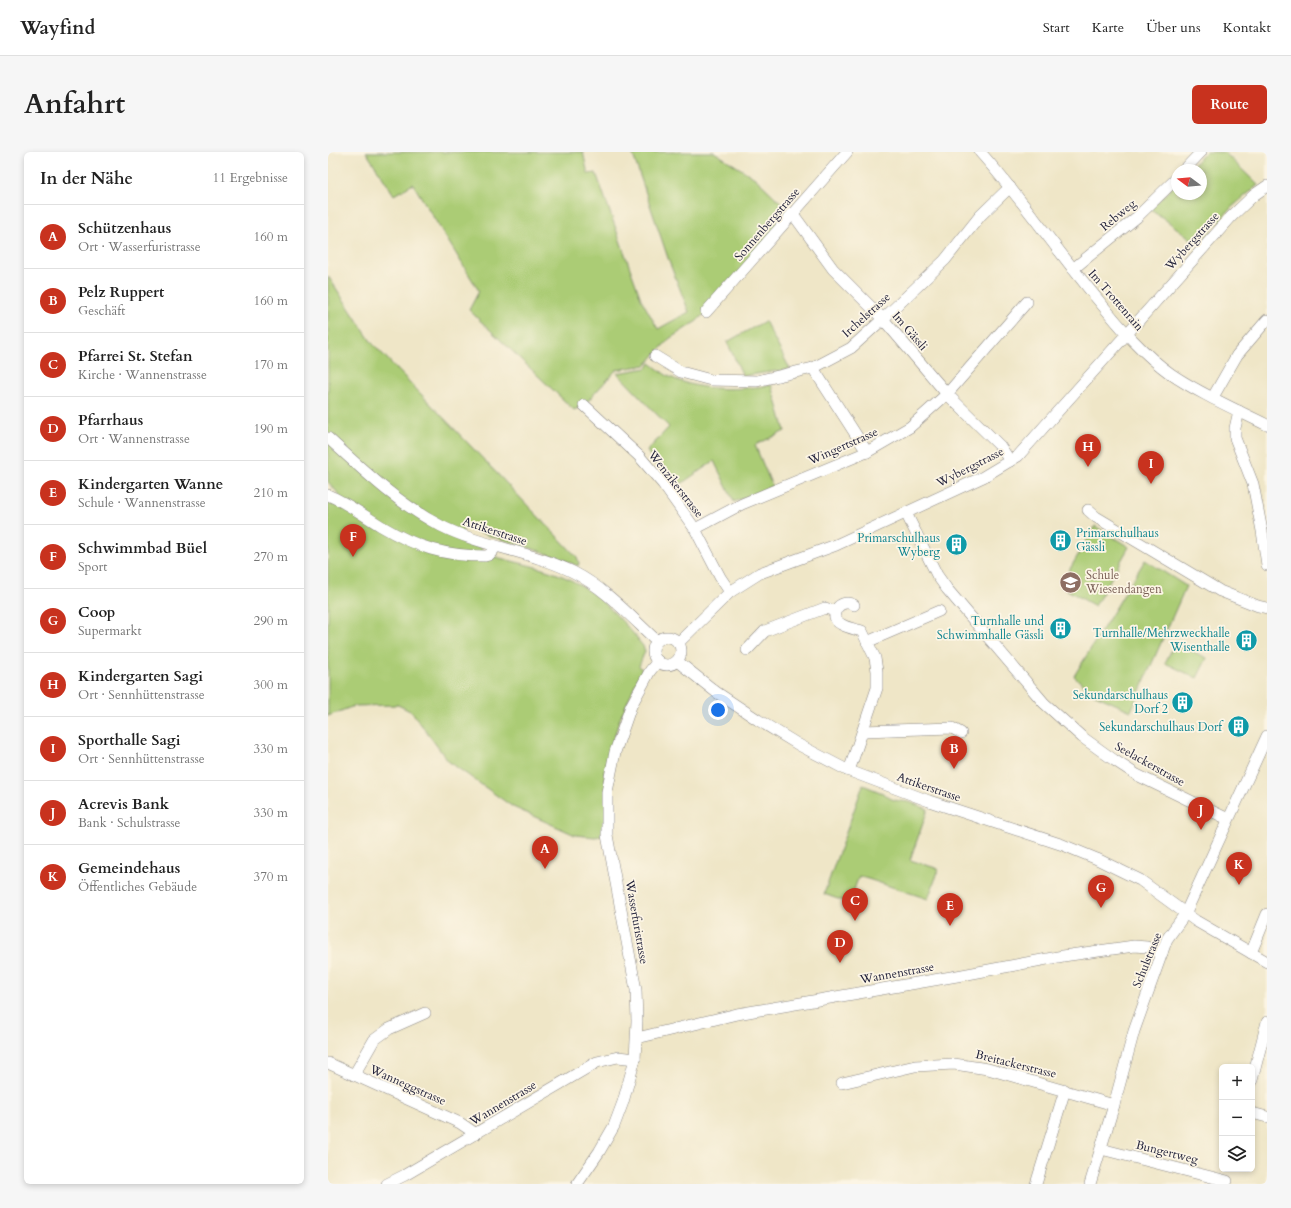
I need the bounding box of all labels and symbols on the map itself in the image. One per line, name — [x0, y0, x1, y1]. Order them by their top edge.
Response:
north arrow — [1171, 164, 1207, 200]
street label: Sonnenbergstrasse — [731, 184, 803, 264]
street label: Rebweg — [1097, 195, 1139, 235]
street label: Wybergstrasse — [1161, 208, 1223, 274]
street label: Im Trottenrain — [1085, 266, 1147, 334]
street label: Irchelstrasse — [838, 289, 894, 341]
street label: Im Gässli — [889, 308, 932, 354]
street label: Wingertstrasse — [805, 424, 880, 469]
pin: H — [1075, 434, 1101, 467]
street label: Wybergstrasse — [933, 443, 1006, 491]
street label: Wenzikerstrasse — [644, 446, 707, 521]
pin: I — [1138, 451, 1164, 484]
street label: Attikerstrasse — [461, 513, 529, 549]
pin: F — [340, 524, 366, 557]
place label: Primarschulhaus Gässli — [1076, 525, 1159, 555]
building icon: Primarschulhaus Gässli — [1047, 527, 1073, 553]
place label: Primarschulhaus Wyberg — [857, 530, 940, 560]
building icon: Primarschulhaus Wyberg — [943, 532, 969, 558]
place label: Schule Wiesendangen — [1085, 567, 1162, 597]
school or university icon: Schule Wiesendangen — [1058, 569, 1084, 595]
place label: Turnhalle und Schwimmhalle Gässli — [937, 613, 1045, 643]
building icon: Turnhalle und Schwimmhalle Gässli — [1047, 615, 1073, 641]
place label: Turnhalle/Mehrzweckhalle Wisenthalle — [1093, 625, 1230, 655]
building icon: Turnhalle/Mehrzweckhalle Wisenthalle — [1233, 627, 1259, 653]
place label: Sekundarschulhaus Dorf 2 — [1073, 687, 1168, 717]
building icon: Sekundarschulhaus Dorf 2 — [1170, 689, 1196, 715]
your location — [708, 700, 728, 720]
building icon: Sekundarschulhaus Dorf — [1225, 714, 1251, 740]
place label: Sekundarschulhaus Dorf — [1099, 719, 1224, 735]
pin: B — [941, 736, 967, 769]
street label: Seelackerstrasse — [1112, 738, 1188, 790]
street label: Attikerstrasse — [895, 769, 963, 805]
pin: J — [1188, 797, 1214, 830]
pin: A — [532, 836, 558, 869]
pin: K — [1226, 852, 1252, 885]
pin: G — [1088, 875, 1114, 908]
street label: Wasserfuristrasse — [622, 878, 652, 965]
pin: C — [842, 888, 868, 921]
pin: E — [937, 893, 963, 926]
pin: D — [827, 930, 853, 963]
street label: Schulstrasse — [1129, 930, 1165, 990]
street label: Wannenstrasse — [858, 959, 935, 988]
street label: Breitackerstrasse — [974, 1046, 1058, 1082]
street label: Wanneggstrasse — [366, 1061, 449, 1109]
street label: Wannenstrasse — [466, 1077, 539, 1130]
street label: Bungertweg — [1134, 1137, 1200, 1168]

